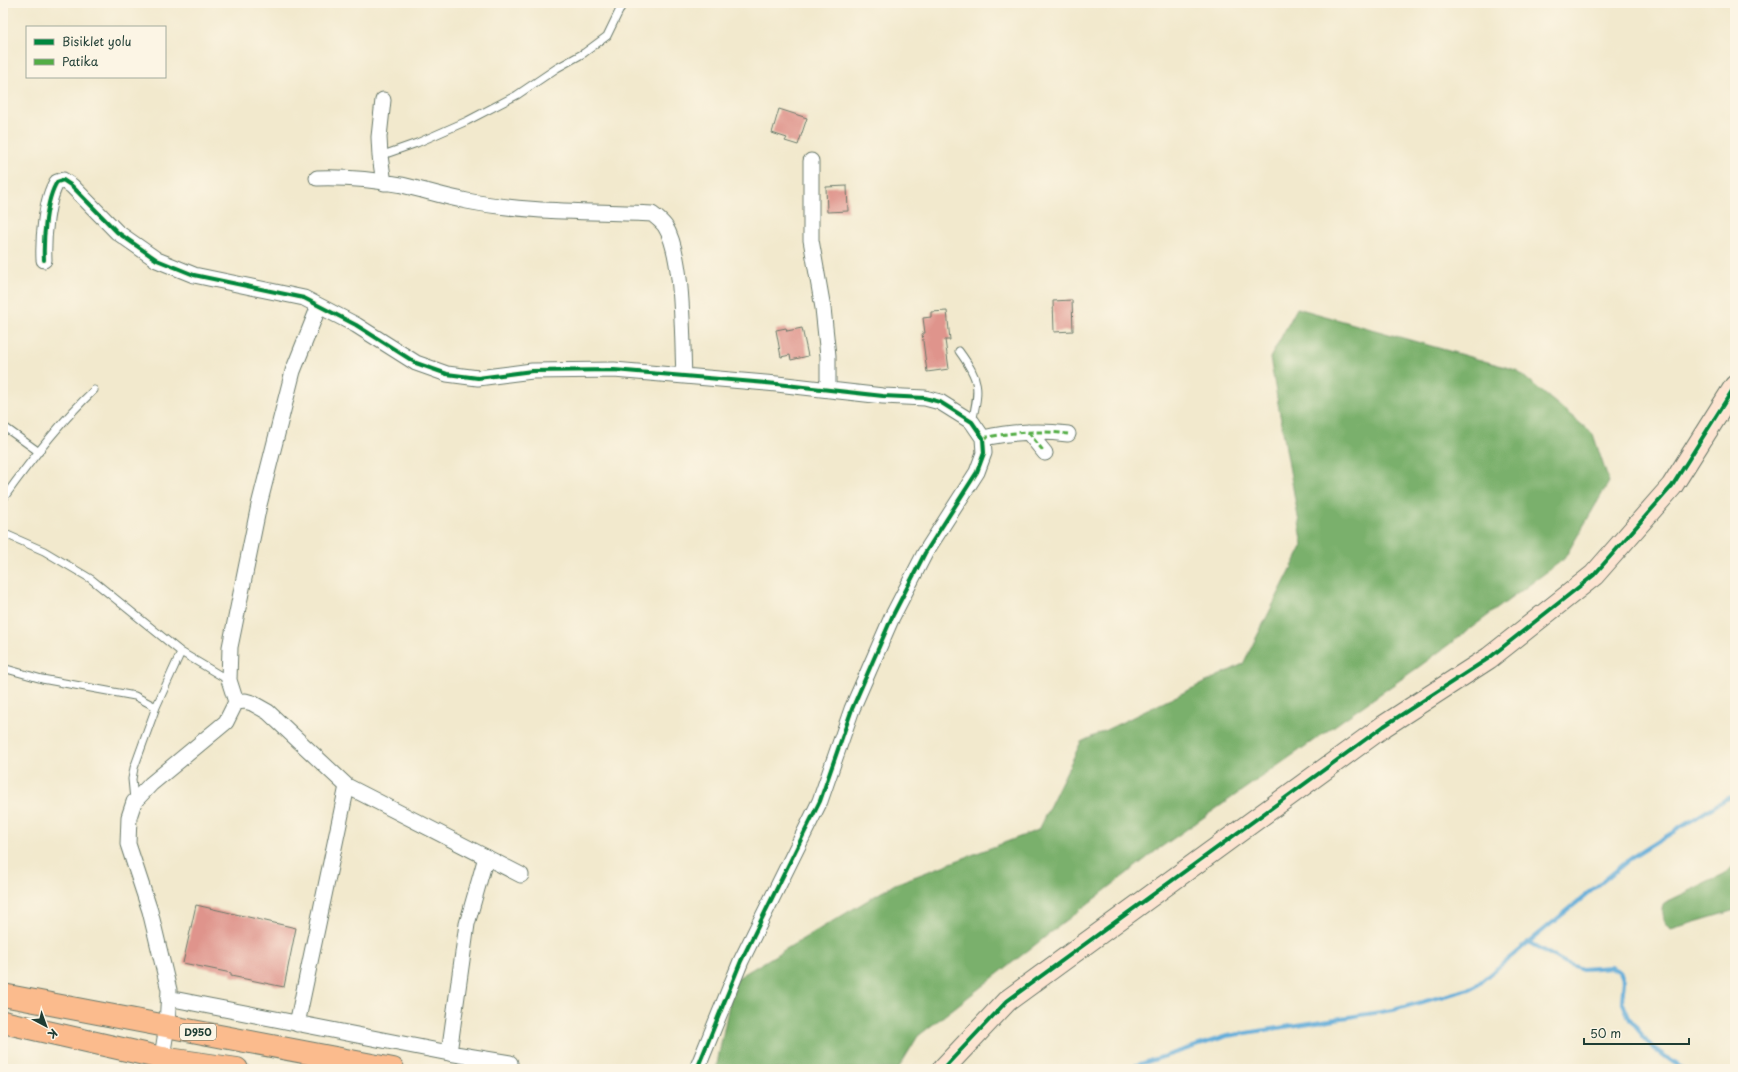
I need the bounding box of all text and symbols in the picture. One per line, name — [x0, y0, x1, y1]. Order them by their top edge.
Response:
legend — [26, 26, 166, 78]
text: Bisiklet yolu — [62, 32, 131, 50]
text: Patika — [62, 52, 99, 70]
north arrow — [26, 1006, 66, 1046]
scale bar — [1584, 1020, 1689, 1046]
road number: D950 — [180, 1024, 216, 1040]
text: 50 m — [1590, 1024, 1621, 1042]
text: K — [44, 1025, 62, 1043]

